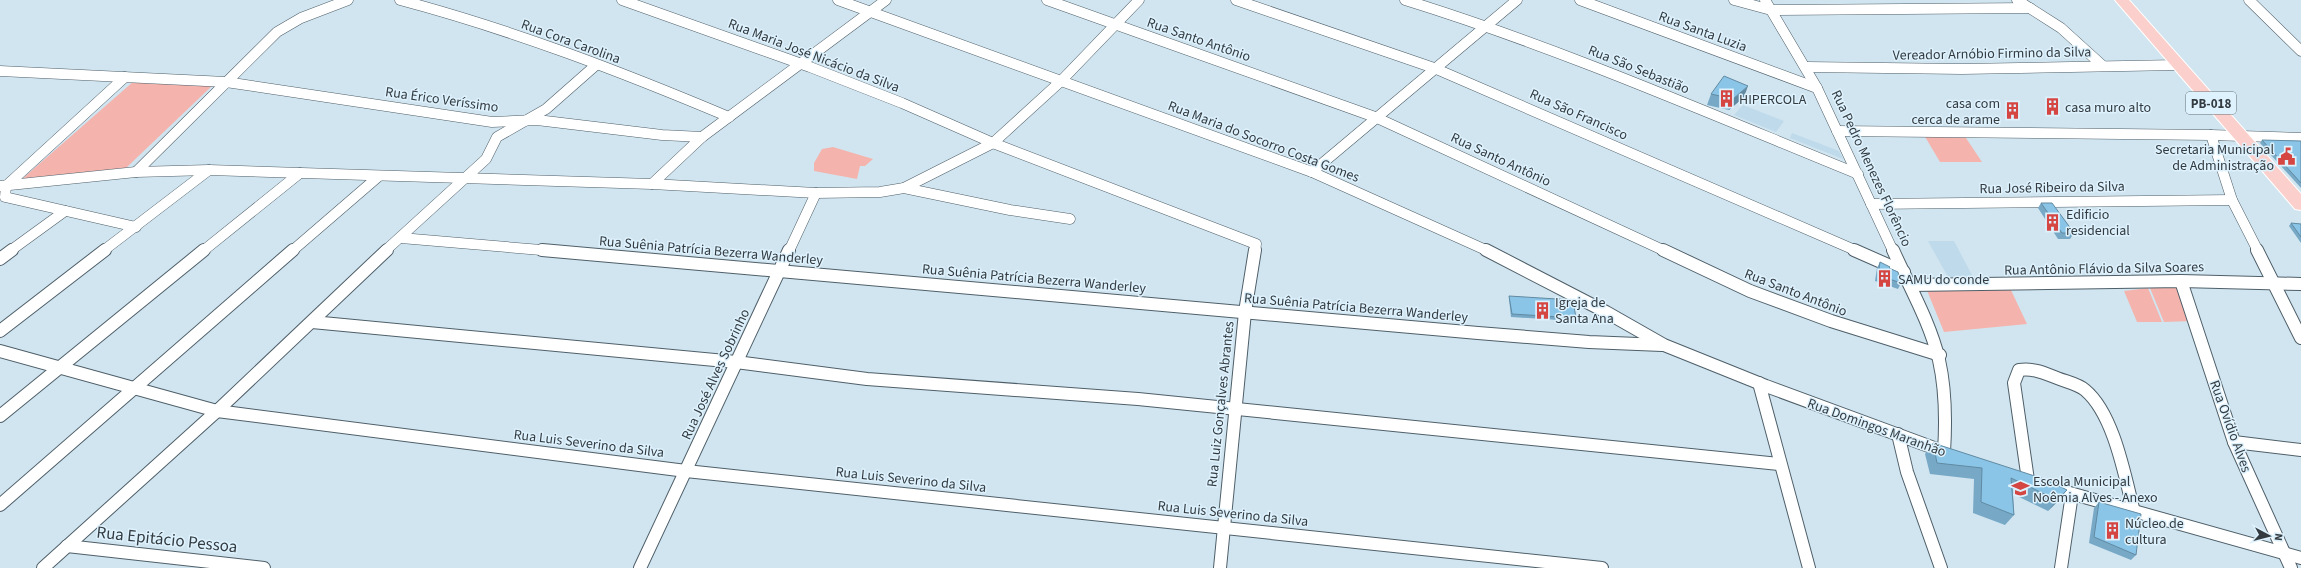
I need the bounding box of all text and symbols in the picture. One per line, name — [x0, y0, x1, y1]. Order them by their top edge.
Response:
street label: Rua Santa Luzia — [1656, 7, 1750, 57]
street label: Rua Santo Antônio — [1144, 13, 1253, 67]
street label: Rua Maria José Nicácio da Silva — [725, 14, 902, 98]
street label: Rua Cora Carolina — [518, 15, 623, 69]
street label: Rua São Sebastião — [1585, 40, 1692, 99]
street label: Vereador Arnóbio Firmino da Silva — [1893, 42, 2091, 66]
street label: Rua Érico Veríssimo — [384, 82, 500, 118]
street label: Rua São Francisco — [1526, 84, 1631, 146]
street label: Rua Pedro Menezes Florêncio — [1826, 87, 1916, 250]
building icon: HIPERCOLA — [1716, 89, 1736, 109]
place label: HIPERCOLA — [1739, 90, 1807, 110]
road number: PB-018 — [2186, 92, 2236, 114]
place label: casa com cerca de arame — [1911, 94, 2000, 130]
street label: Rua Maria do Socorro Costa Gomes — [1165, 96, 1362, 188]
building icon: casa muro alto — [2042, 97, 2062, 117]
place label: casa muro alto — [2065, 98, 2151, 118]
building icon: casa com cerca de arame — [2003, 101, 2023, 121]
street label: Rua Santo Antônio — [1447, 128, 1554, 192]
place label: Secretaria Municipal de Administração — [2155, 140, 2274, 176]
public building icon: Secretaria Municipal de Administração — [2277, 147, 2297, 167]
street label: Rua José Ribeiro da Silva — [1979, 177, 2125, 199]
place label: Edificio residencial — [2066, 205, 2130, 241]
building icon: Edificio residencial — [2043, 212, 2063, 232]
street label: Rua Suênia Patrícia Bezerra Wanderley — [598, 231, 824, 271]
street label: Rua Antônio Flávio da Silva Soares — [2004, 257, 2204, 281]
street label: Rua Suênia Patrícia Bezerra Wanderley — [921, 259, 1147, 299]
street label: Rua Santo Antônio — [1741, 264, 1850, 322]
building icon: SAMU do conde — [1875, 269, 1895, 289]
place label: SAMU do conde — [1898, 270, 1989, 290]
street label: Rua Suênia Patrícia Bezerra Wanderley — [1243, 288, 1469, 328]
place label: Igreja de Santa Ana — [1555, 293, 1614, 329]
building icon: Igreja de Santa Ana — [1532, 300, 1552, 320]
street label: Rua José Alves Sobrinho — [677, 306, 755, 443]
street label: Rua Luiz Gonçalves Abrantes — [1202, 320, 1240, 488]
street label: Rua Ovídio Alves — [2204, 377, 2256, 475]
street label: Rua Domingos Maranhão — [1805, 394, 1949, 462]
street label: Rua Luis Severino da Silva — [512, 425, 665, 463]
street label: Rua Luis Severino da Silva — [834, 462, 987, 498]
place label: Escola Municipal Noêmia Alves - Anexo — [2033, 472, 2158, 508]
school or university icon: Escola Municipal Noêmia Alves - Anexo — [2010, 479, 2030, 499]
street label: Rua Luis Severino da Silva — [1156, 496, 1309, 532]
place label: Núcleo de cultura — [2125, 514, 2184, 550]
north arrow — [2249, 516, 2289, 556]
street label: Rua Epitácio Pessoa — [95, 521, 238, 559]
building icon: Núcleo de cultura — [2102, 521, 2122, 541]
text: N — [2271, 533, 2286, 542]

